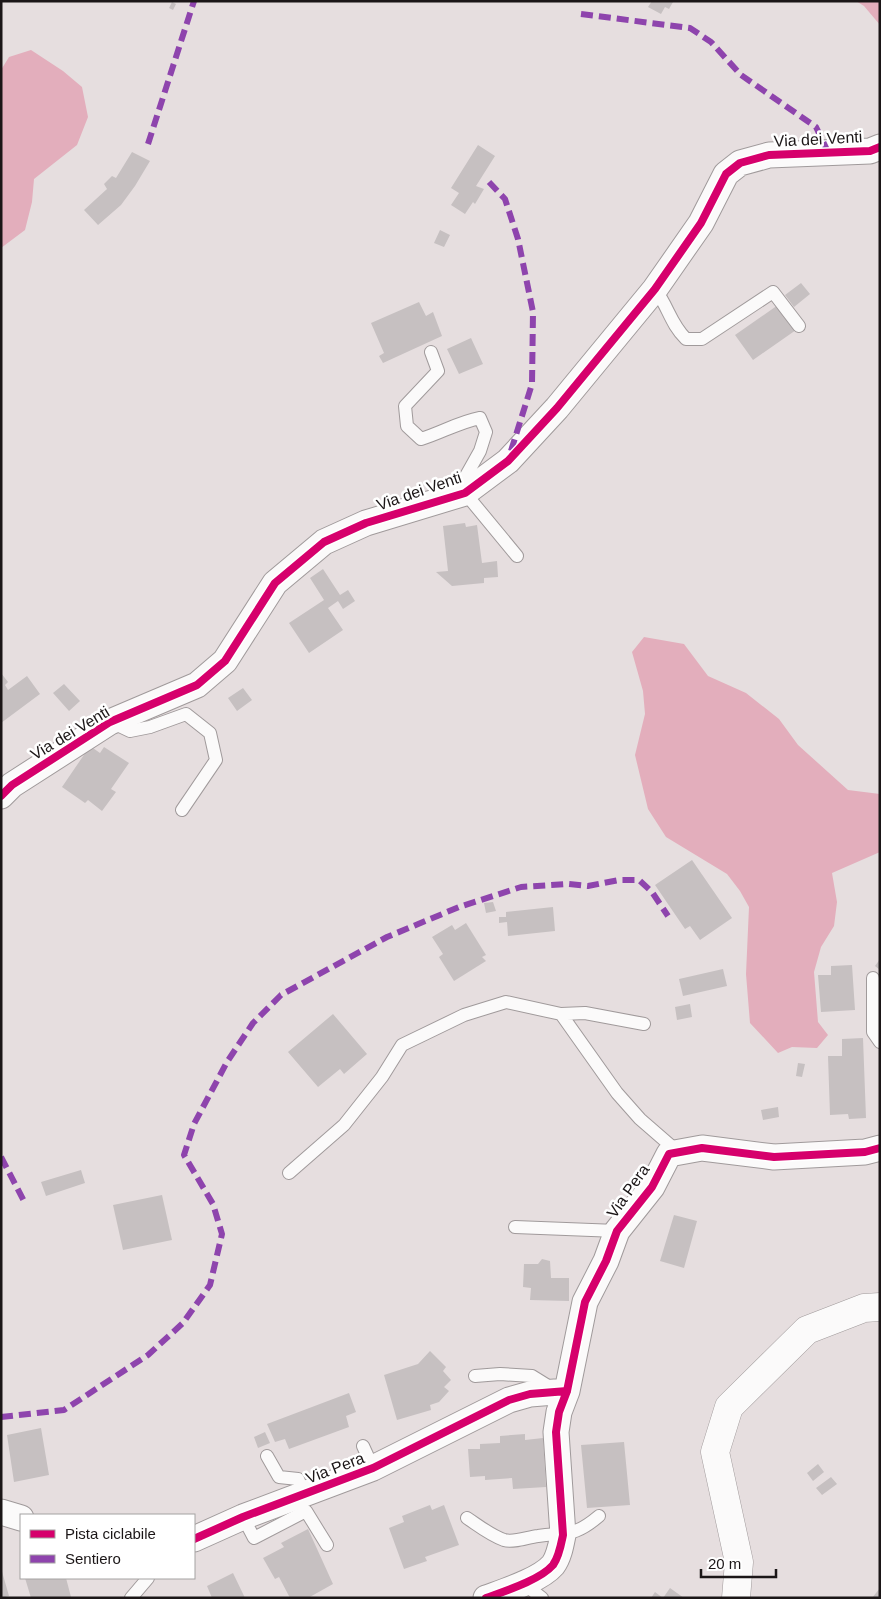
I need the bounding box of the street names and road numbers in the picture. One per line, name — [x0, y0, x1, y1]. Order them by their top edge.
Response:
street label: Via dei Venti — [773, 128, 863, 150]
street label: Via dei Venti — [374, 469, 464, 513]
street label: Via dei Venti — [28, 703, 112, 763]
street label: Via Pera — [604, 1161, 653, 1221]
street label: Via Pera — [303, 1449, 367, 1487]

